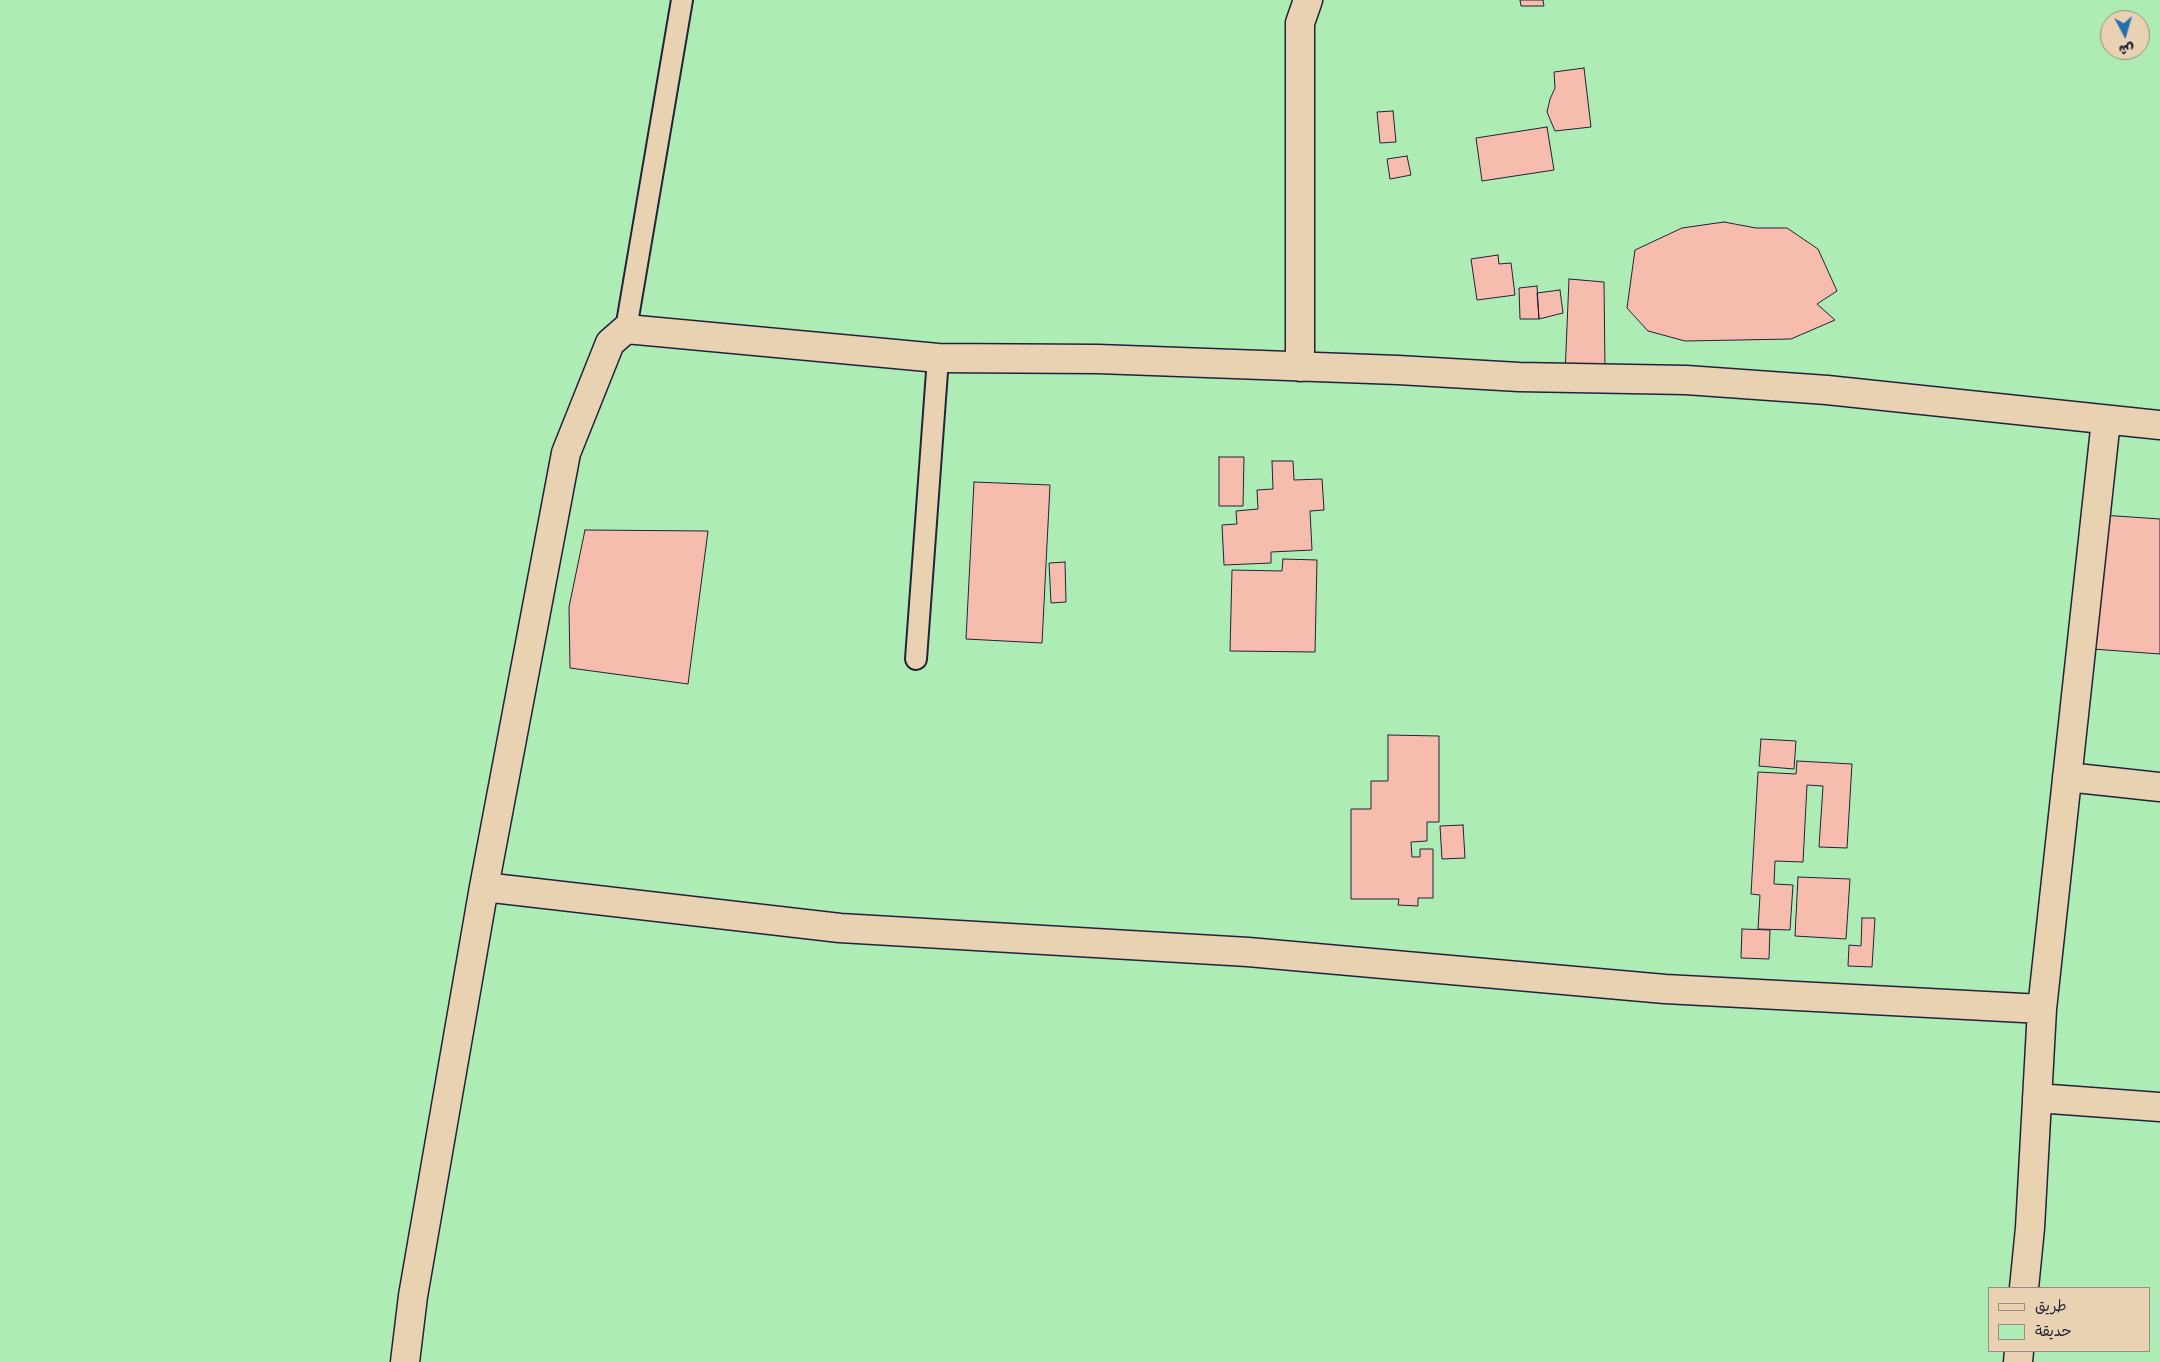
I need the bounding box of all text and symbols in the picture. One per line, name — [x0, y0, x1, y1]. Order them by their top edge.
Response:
north arrow — [2100, 10, 2150, 60]
text: ش — [2118, 38, 2135, 60]
legend — [1988, 1287, 2150, 1352]
text: طريق — [2035, 1296, 2067, 1317]
text: حديقة — [2035, 1321, 2072, 1342]

